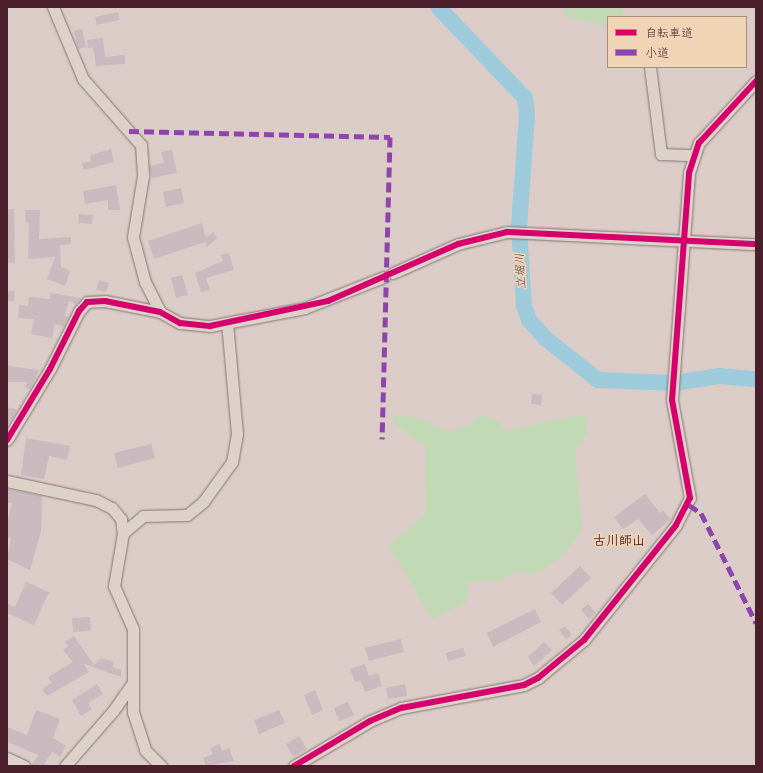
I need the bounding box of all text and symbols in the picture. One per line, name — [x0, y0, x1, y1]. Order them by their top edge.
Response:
legend — [607, 16, 747, 68]
text: 自転車道 — [645, 25, 693, 42]
text: 小道 — [645, 45, 669, 62]
water label: 立堀川 — [513, 253, 529, 289]
district label: 古川師山 — [593, 533, 645, 549]

